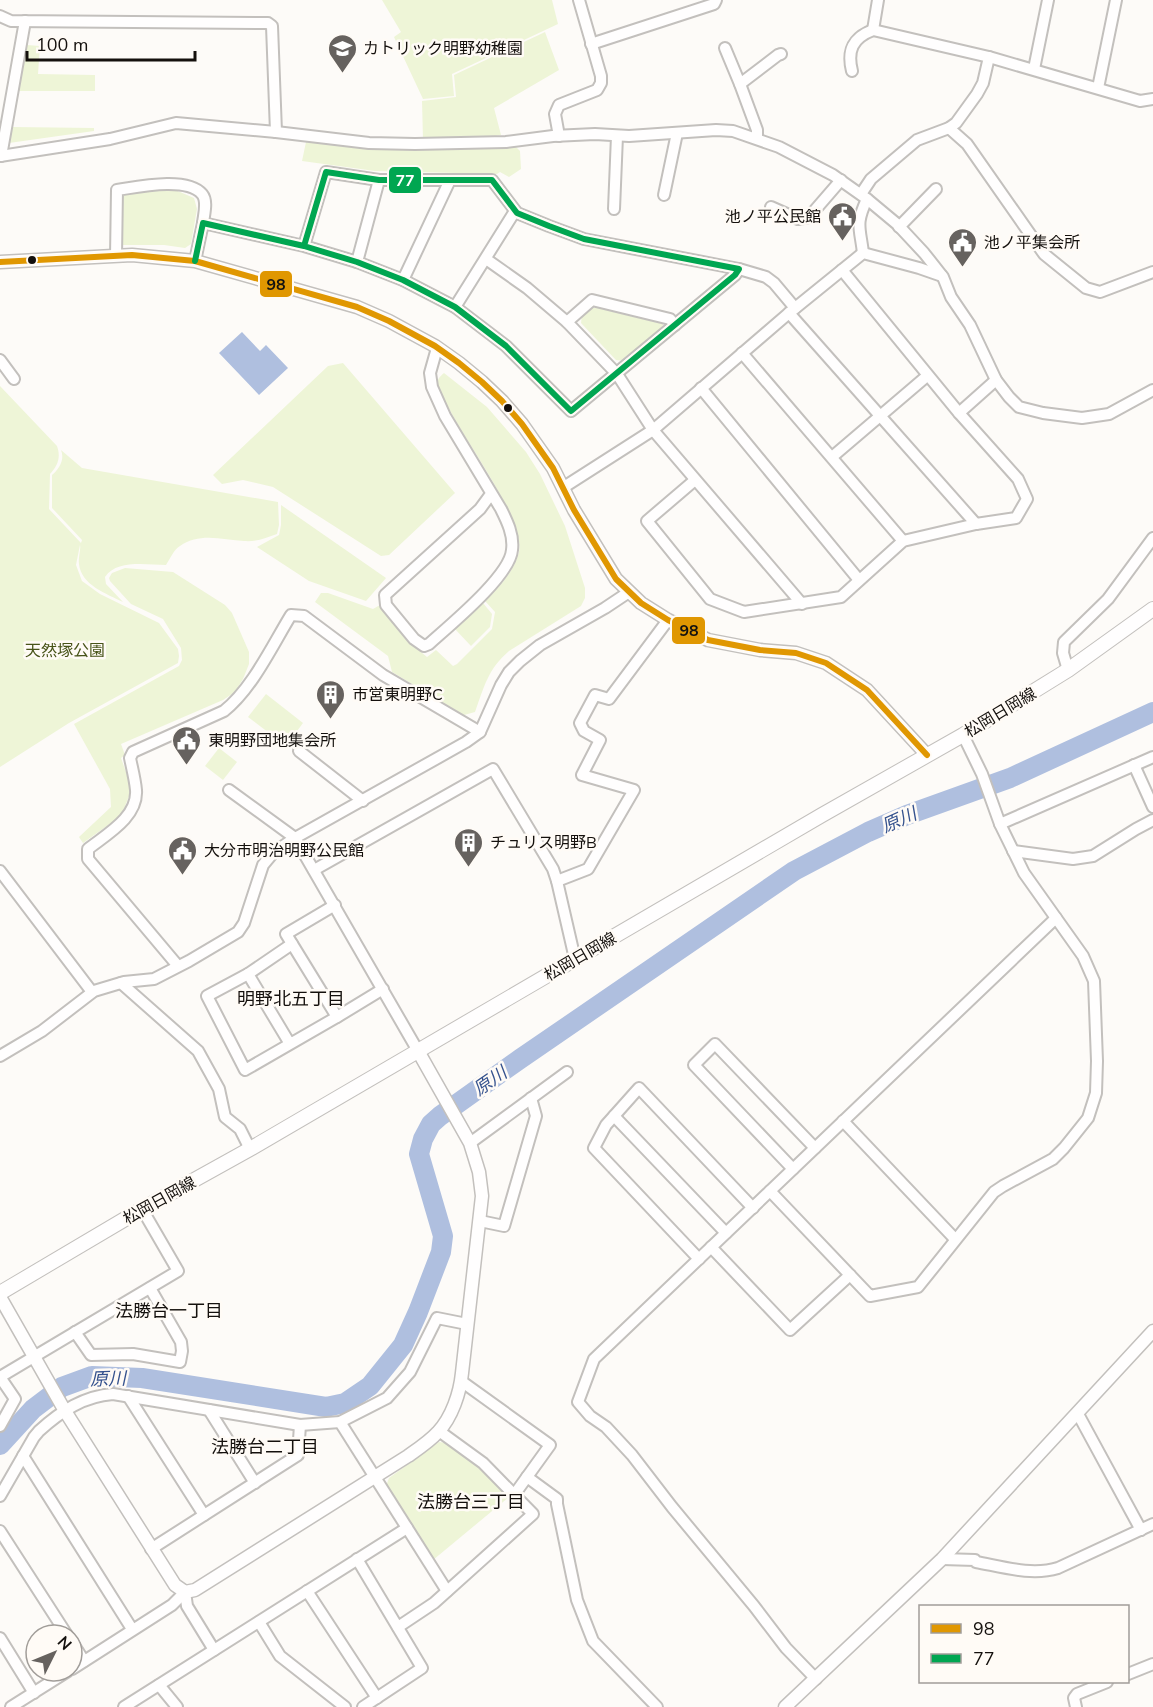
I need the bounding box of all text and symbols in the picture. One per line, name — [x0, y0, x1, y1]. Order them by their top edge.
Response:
scale bar — [27, 24, 195, 62]
school or university icon: カトリック明野幼稚園 — [326, 32, 358, 74]
text: 100 m — [36, 33, 88, 57]
place label: カトリック明野幼稚園 — [363, 38, 523, 60]
line badge: 77 — [388, 166, 422, 194]
text: 77 — [395, 170, 415, 192]
public building icon: 池ノ平公民館 — [826, 200, 858, 242]
place label: 池ノ平公民館 — [725, 206, 821, 228]
public building icon: 池ノ平集会所 — [947, 226, 979, 268]
place label: 池ノ平集会所 — [984, 232, 1080, 254]
unlabelled marker — [26, 254, 38, 266]
line badge: 98 — [259, 270, 293, 298]
text: 98 — [266, 274, 286, 296]
unlabelled marker — [502, 402, 514, 414]
line badge: 98 — [671, 616, 706, 645]
text: 98 — [679, 620, 699, 642]
park label: 天然塚公園 — [25, 640, 105, 662]
building icon: 市営東明野C — [315, 678, 347, 720]
street label: 松岡日岡線 — [961, 683, 1040, 743]
place label: 市営東明野C — [352, 684, 443, 706]
public building icon: 東明野団地集会所 — [171, 724, 203, 766]
place label: 東明野団地集会所 — [208, 730, 336, 752]
water label: 原川 — [878, 801, 922, 838]
building icon: チュリス明野B — [453, 826, 485, 868]
place label: チュリス明野B — [490, 832, 597, 854]
public building icon: 大分市明治明野公民館 — [167, 834, 199, 876]
place label: 大分市明治明野公民館 — [204, 840, 364, 862]
street label: 松岡日岡線 — [540, 927, 621, 986]
district label: 明野北五丁目 — [237, 987, 345, 1011]
water label: 原川 — [468, 1060, 513, 1101]
street label: 松岡日岡線 — [119, 1172, 200, 1230]
district label: 法勝台一丁目 — [115, 1299, 223, 1323]
water label: 原川 — [90, 1366, 128, 1392]
district label: 法勝台二丁目 — [211, 1435, 319, 1459]
district label: 法勝台三丁目 — [417, 1490, 525, 1514]
legend — [919, 1605, 1129, 1683]
text: 98 — [973, 1617, 995, 1641]
north arrow — [24, 1623, 84, 1683]
text: N — [52, 1632, 76, 1655]
text: 77 — [973, 1647, 995, 1671]

